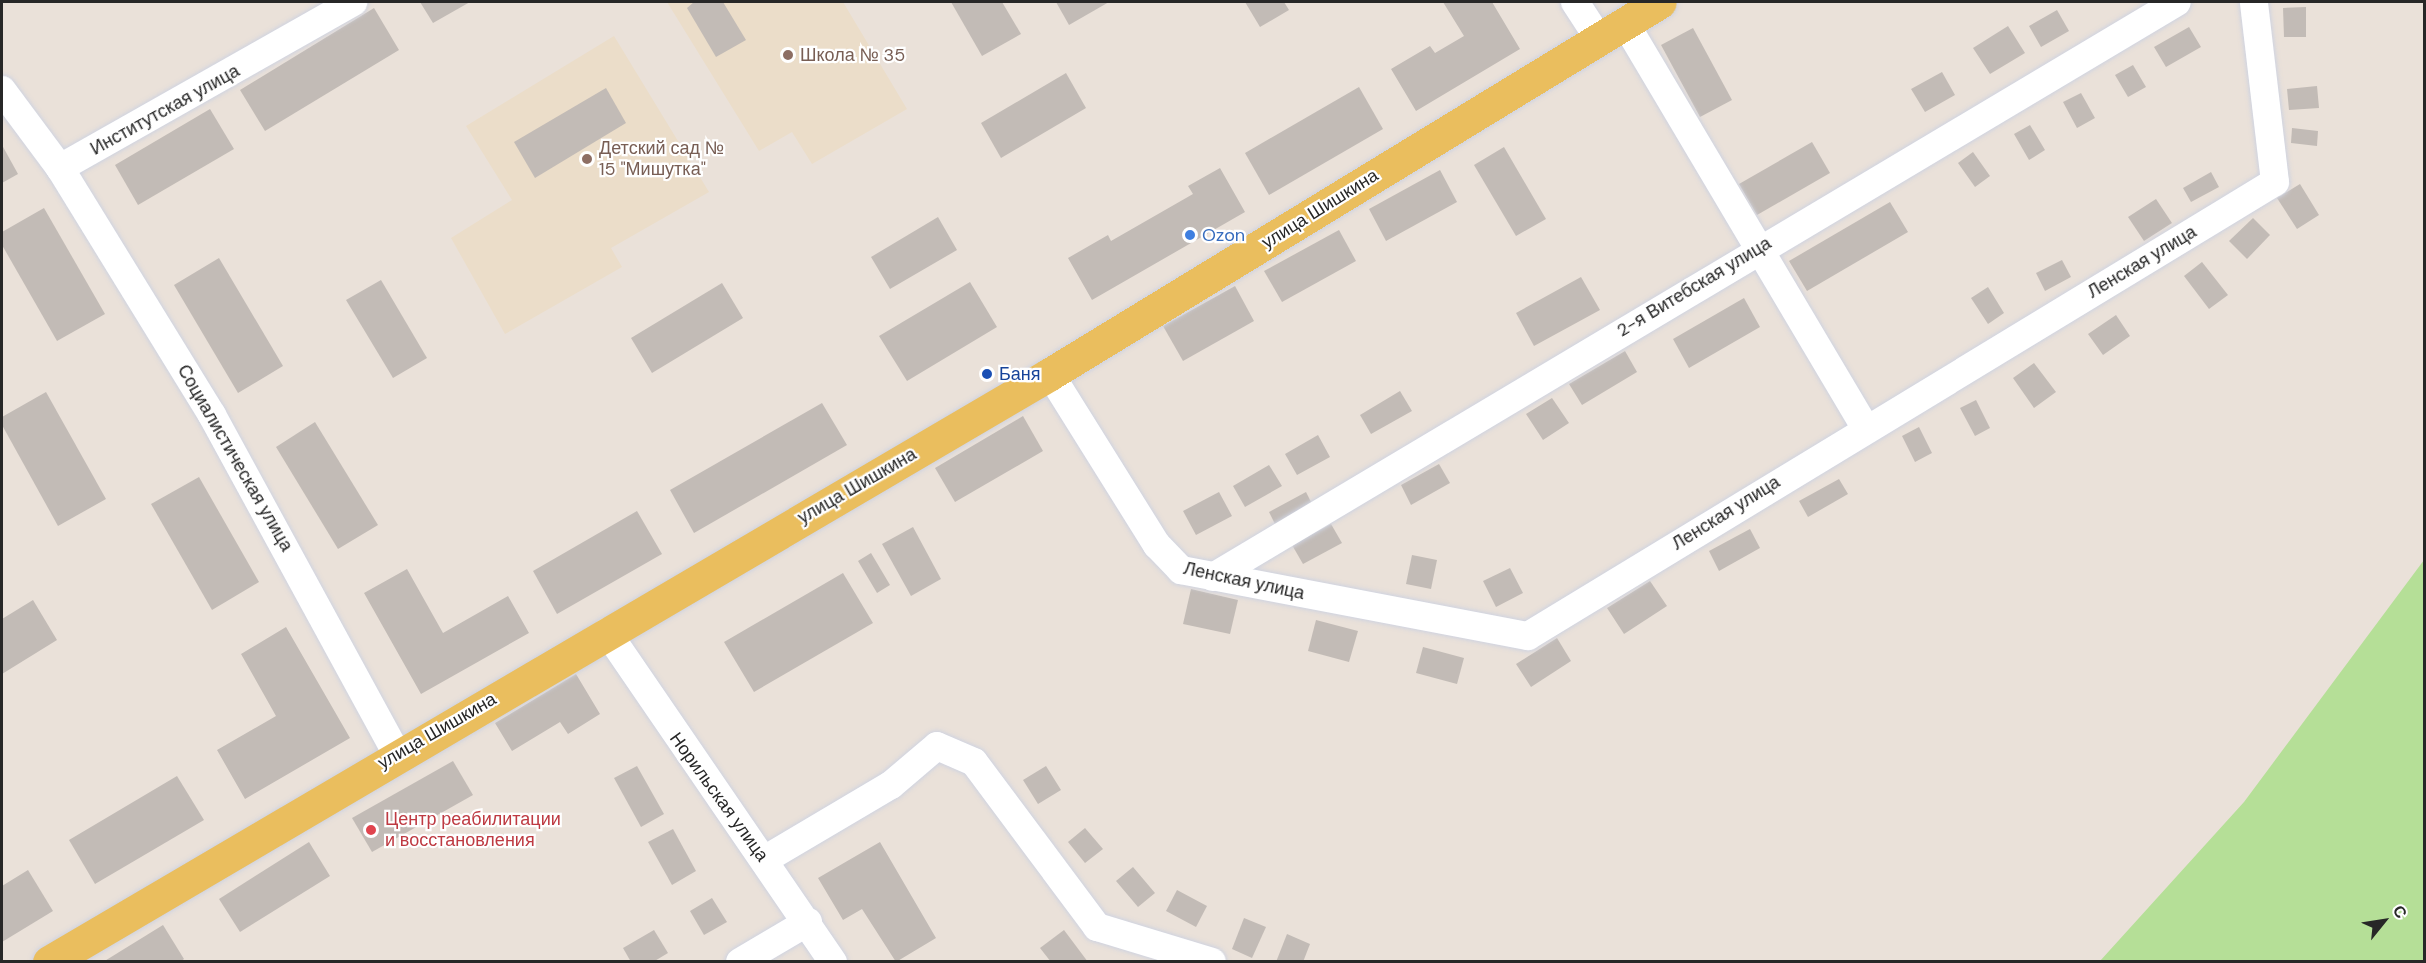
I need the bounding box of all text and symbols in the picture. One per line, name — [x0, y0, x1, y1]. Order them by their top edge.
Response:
place label: Школа № 35 — [800, 44, 905, 66]
marker: Школа № 35 — [781, 48, 795, 62]
street label: Институтская улица — [87, 60, 243, 160]
place label: Детский сад № 15 "Мишутка" — [599, 138, 724, 180]
marker: Детский сад № 15 "Мишутка" — [580, 152, 594, 166]
street label: улица Шишкина — [1258, 165, 1382, 253]
street label: Ленская улица — [2084, 221, 2200, 303]
place label: Ozon — [1202, 224, 1245, 246]
marker: Ozon — [1183, 228, 1197, 242]
street label: 2-я Витебская улица — [1613, 232, 1775, 342]
street label: Социалистическая улица — [173, 361, 297, 555]
place label: Баня — [999, 363, 1041, 385]
marker: Баня — [980, 367, 994, 381]
street label: улица Шишкина — [794, 443, 920, 529]
street label: Ленская улица — [1668, 471, 1784, 555]
street label: Ленская улица — [1182, 558, 1306, 604]
street label: улица Шишкина — [374, 688, 500, 774]
street label: Норильская улица — [665, 728, 773, 866]
place label: Центр реабилитации и восстановления — [385, 809, 561, 852]
marker: Центр реабилитации и восстановления — [362, 821, 380, 839]
north arrow — [2354, 891, 2414, 951]
text: С — [2388, 901, 2412, 922]

